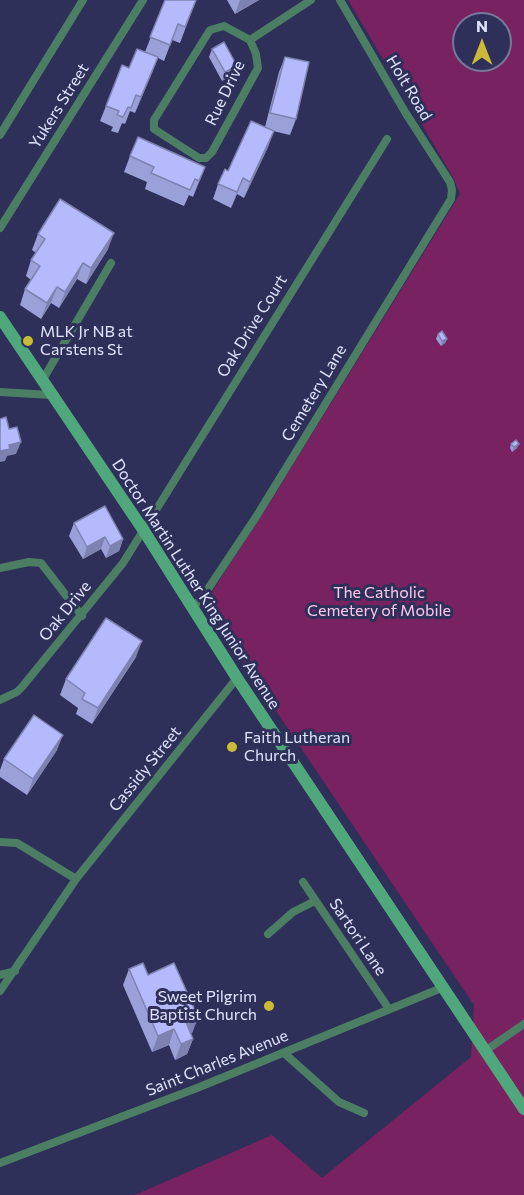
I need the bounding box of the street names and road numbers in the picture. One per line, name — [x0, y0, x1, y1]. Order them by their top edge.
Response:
street label: Holt Road — [382, 52, 436, 124]
street label: Rue Drive — [201, 57, 249, 129]
street label: Yukers Street — [25, 60, 93, 152]
street label: Oak Drive Court — [213, 271, 291, 381]
street label: Cemetery Lane — [278, 341, 350, 445]
street label: Doctor Martin Luther King Junior Avenue — [108, 455, 284, 713]
street label: Oak Drive — [35, 577, 95, 645]
street label: Cassidy Street — [105, 723, 185, 815]
street label: Sartori Lane — [325, 895, 391, 979]
street label: Saint Charles Avenue — [143, 1026, 291, 1100]

